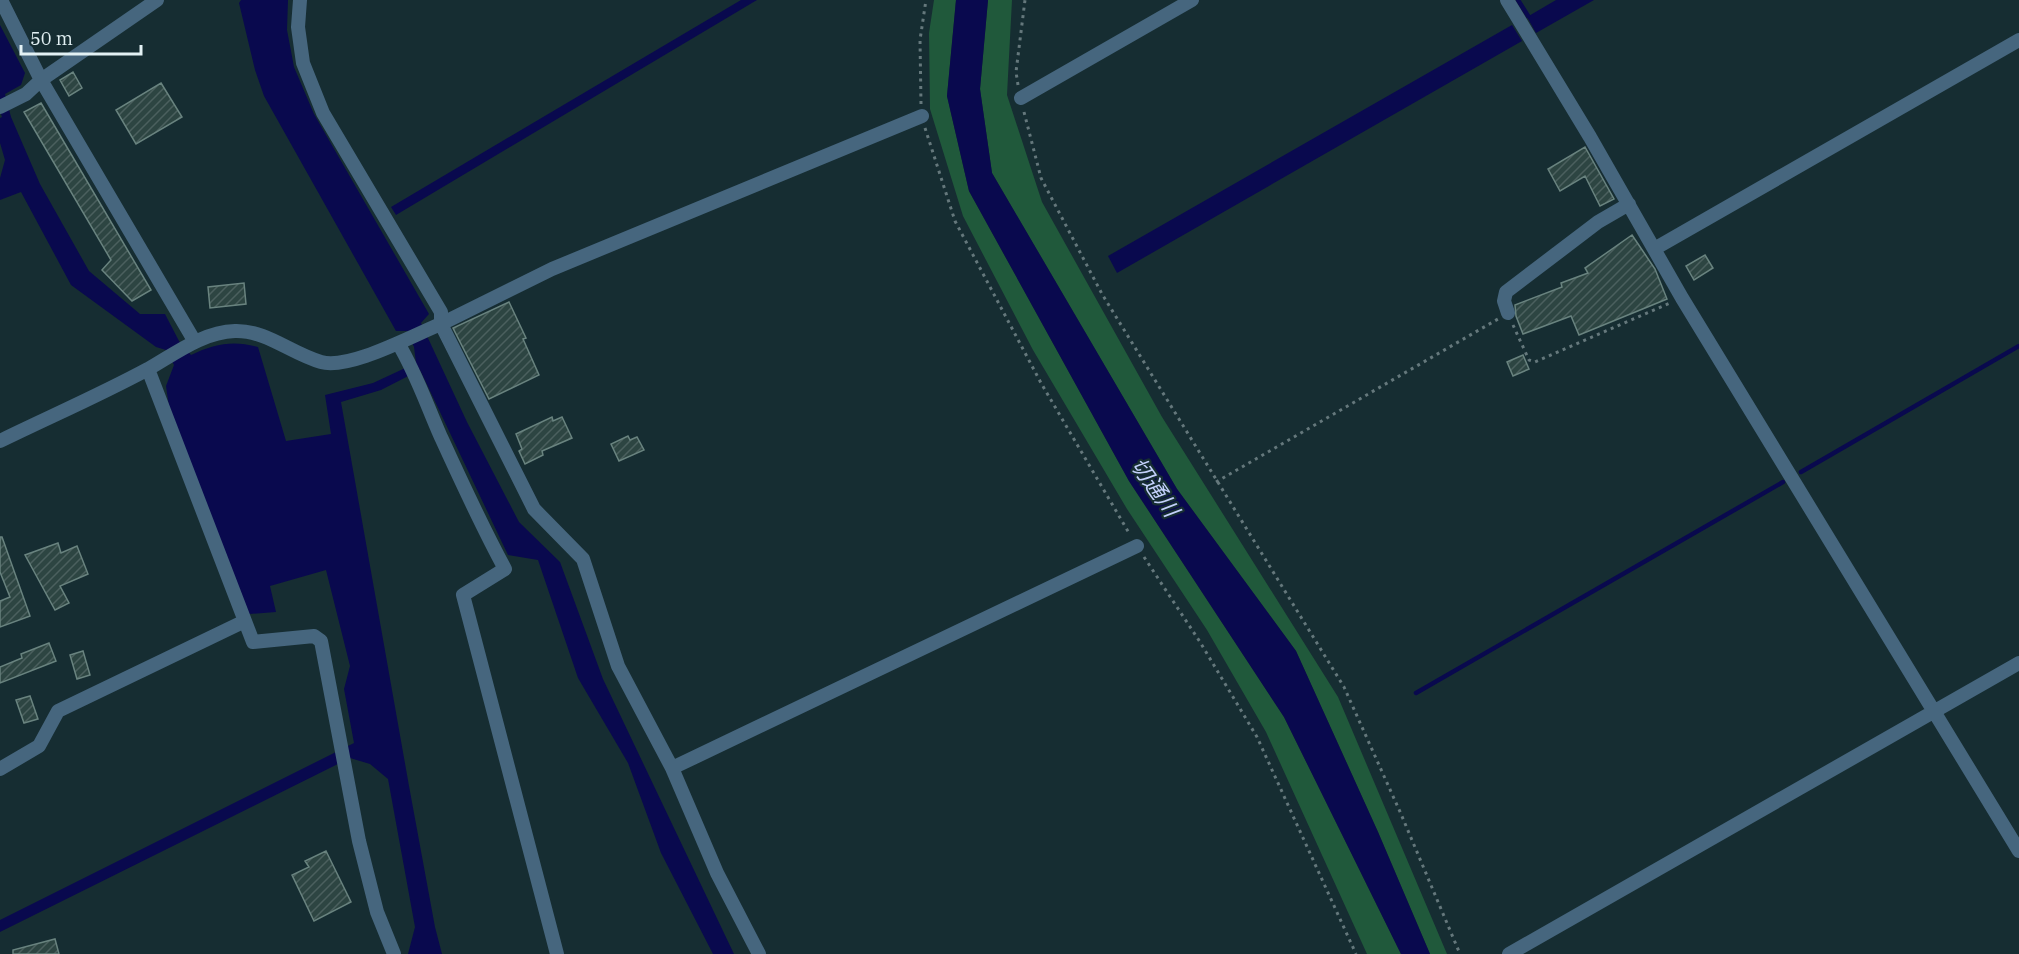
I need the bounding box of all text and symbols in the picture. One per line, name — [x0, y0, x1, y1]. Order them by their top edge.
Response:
scale bar — [21, 18, 141, 56]
text: 50 m — [30, 27, 73, 50]
water label: 切通川 — [1125, 451, 1187, 524]

